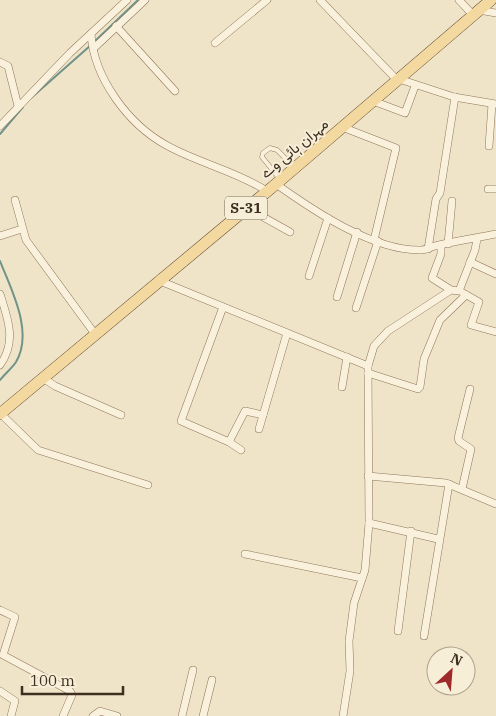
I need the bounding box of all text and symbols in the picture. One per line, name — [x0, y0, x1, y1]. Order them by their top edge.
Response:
street label: مہران ہائی وے — [256, 114, 333, 183]
road number: S-31 — [225, 197, 267, 220]
north arrow — [426, 646, 476, 696]
text: N — [448, 649, 466, 670]
scale bar — [22, 664, 124, 696]
text: 100 m — [30, 671, 75, 690]

